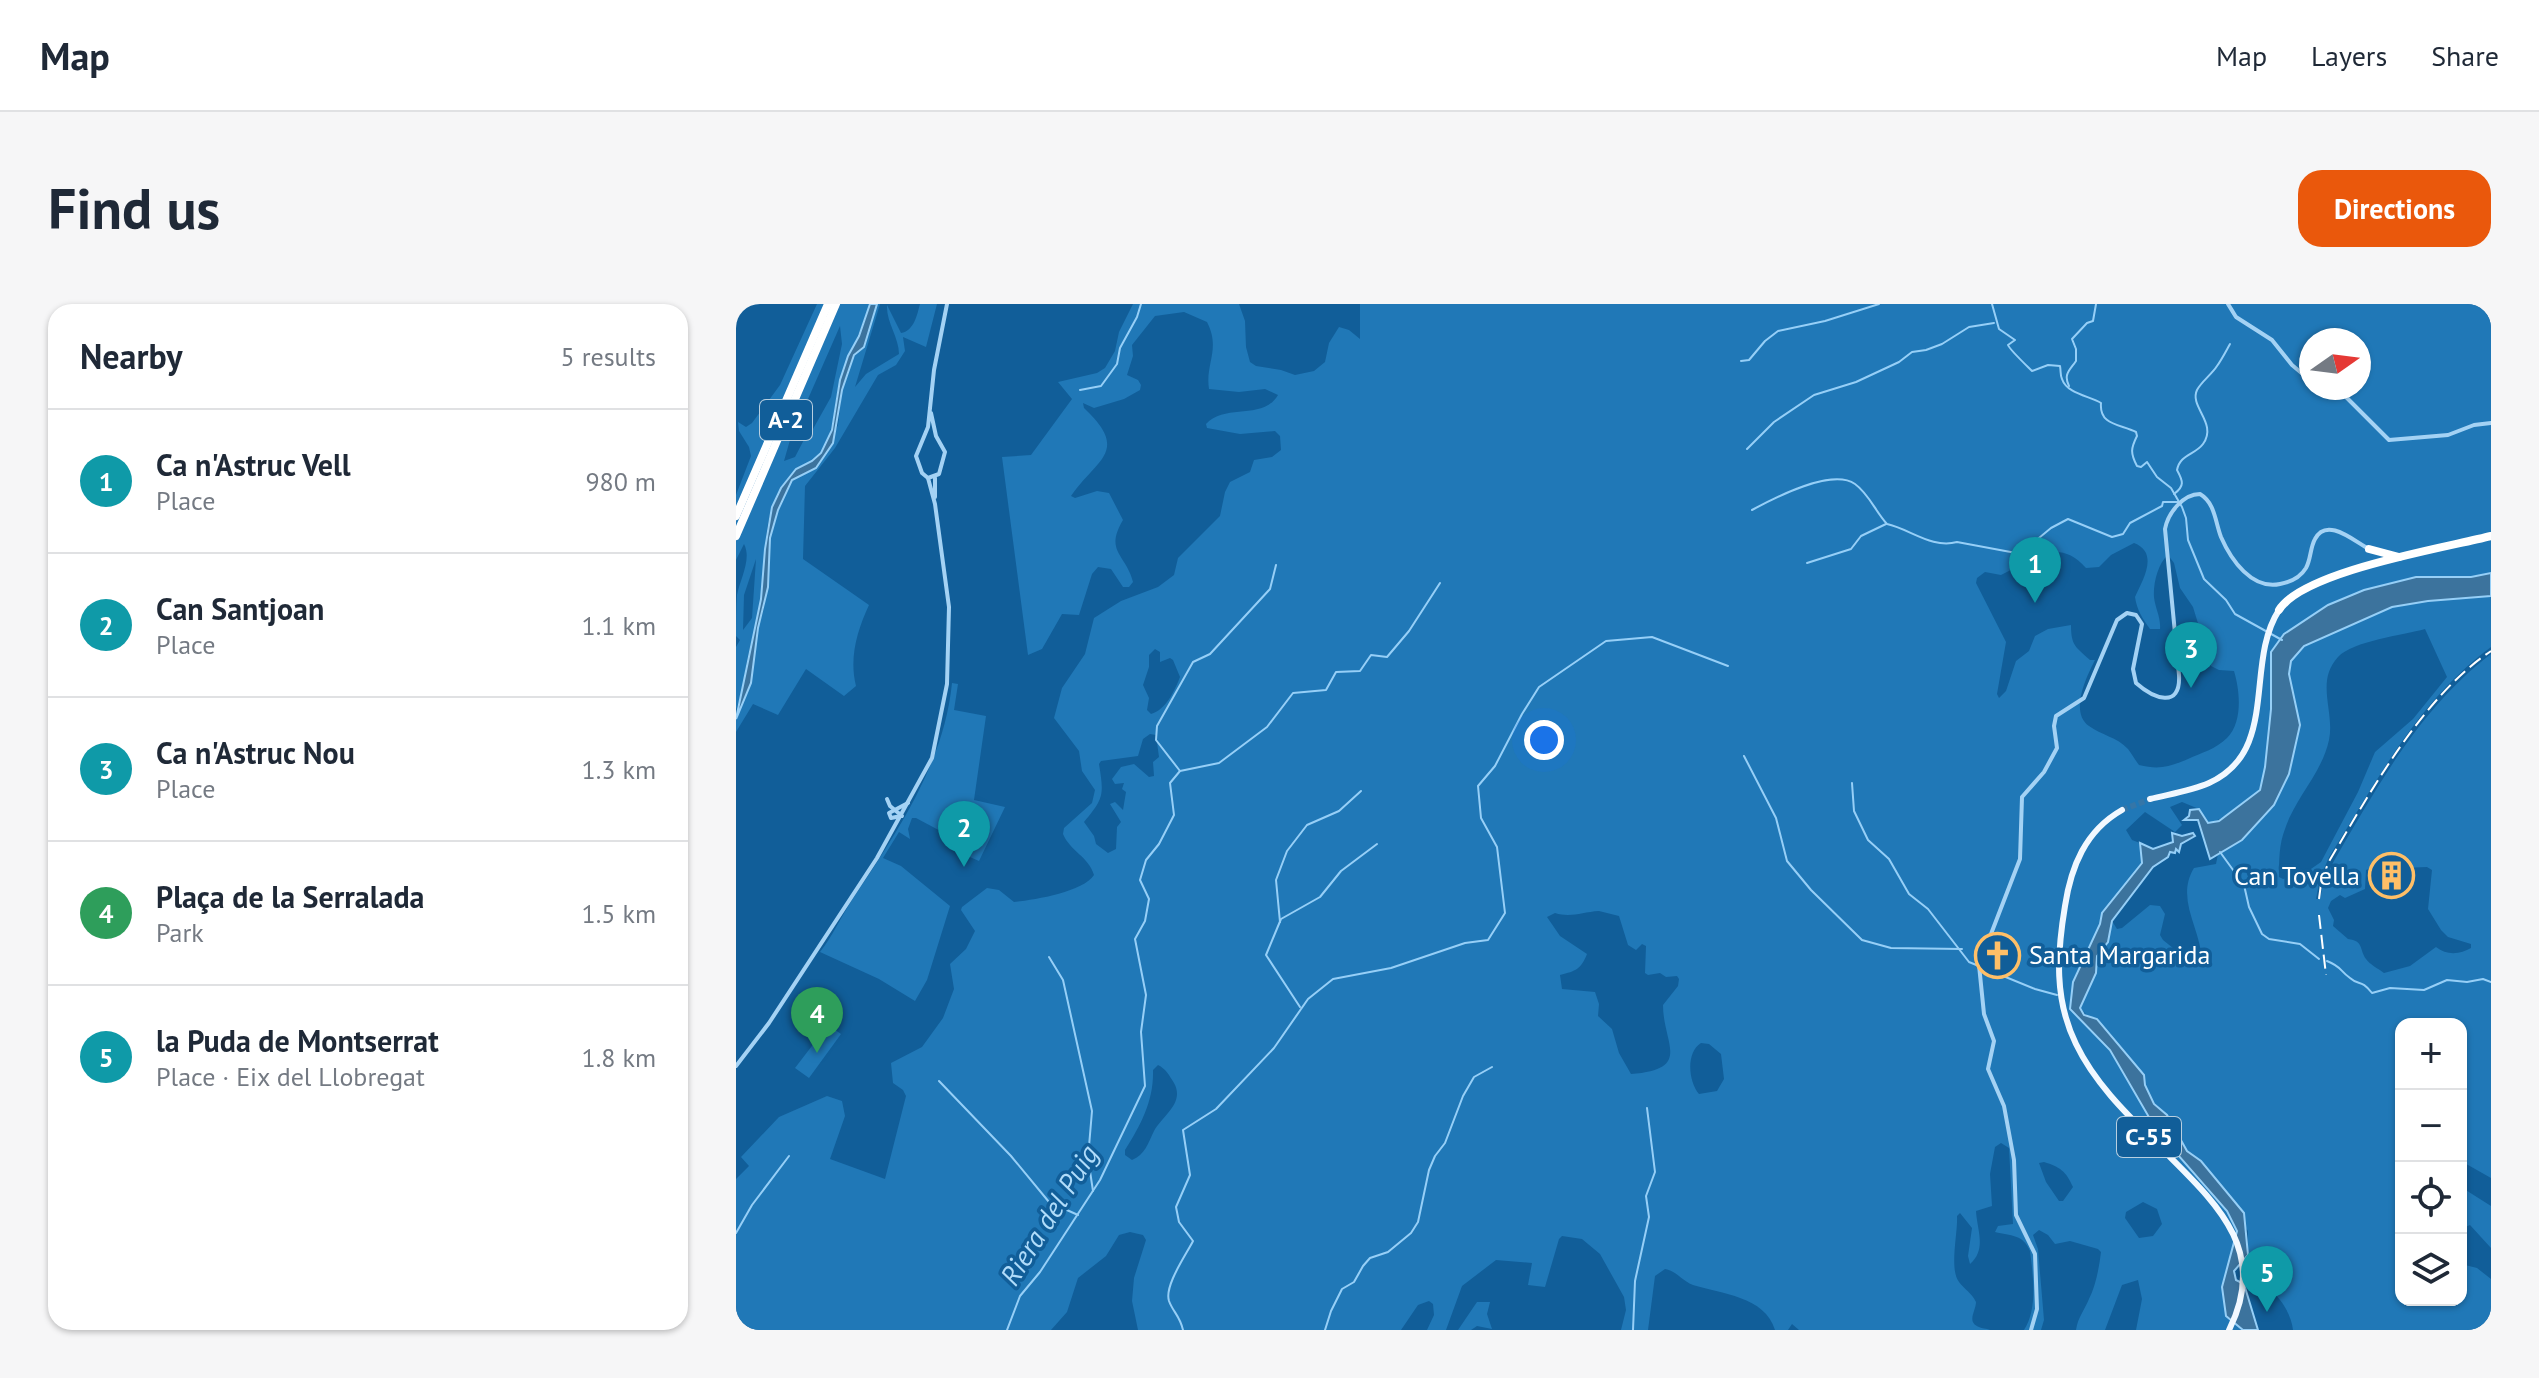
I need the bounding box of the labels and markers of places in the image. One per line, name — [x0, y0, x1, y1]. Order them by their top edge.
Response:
pin: 1 — [2009, 537, 2061, 603]
pin: 3 — [2165, 622, 2217, 688]
pin: 2 — [938, 801, 990, 867]
building icon: Can Tovella — [2367, 852, 2415, 900]
place label: Can Tovella — [2234, 859, 2360, 892]
church icon: Santa Margarida — [1974, 931, 2022, 979]
place label: Santa Margarida — [2029, 938, 2210, 971]
pin: 4 — [791, 987, 843, 1053]
pin: 5 — [2241, 1246, 2293, 1312]

